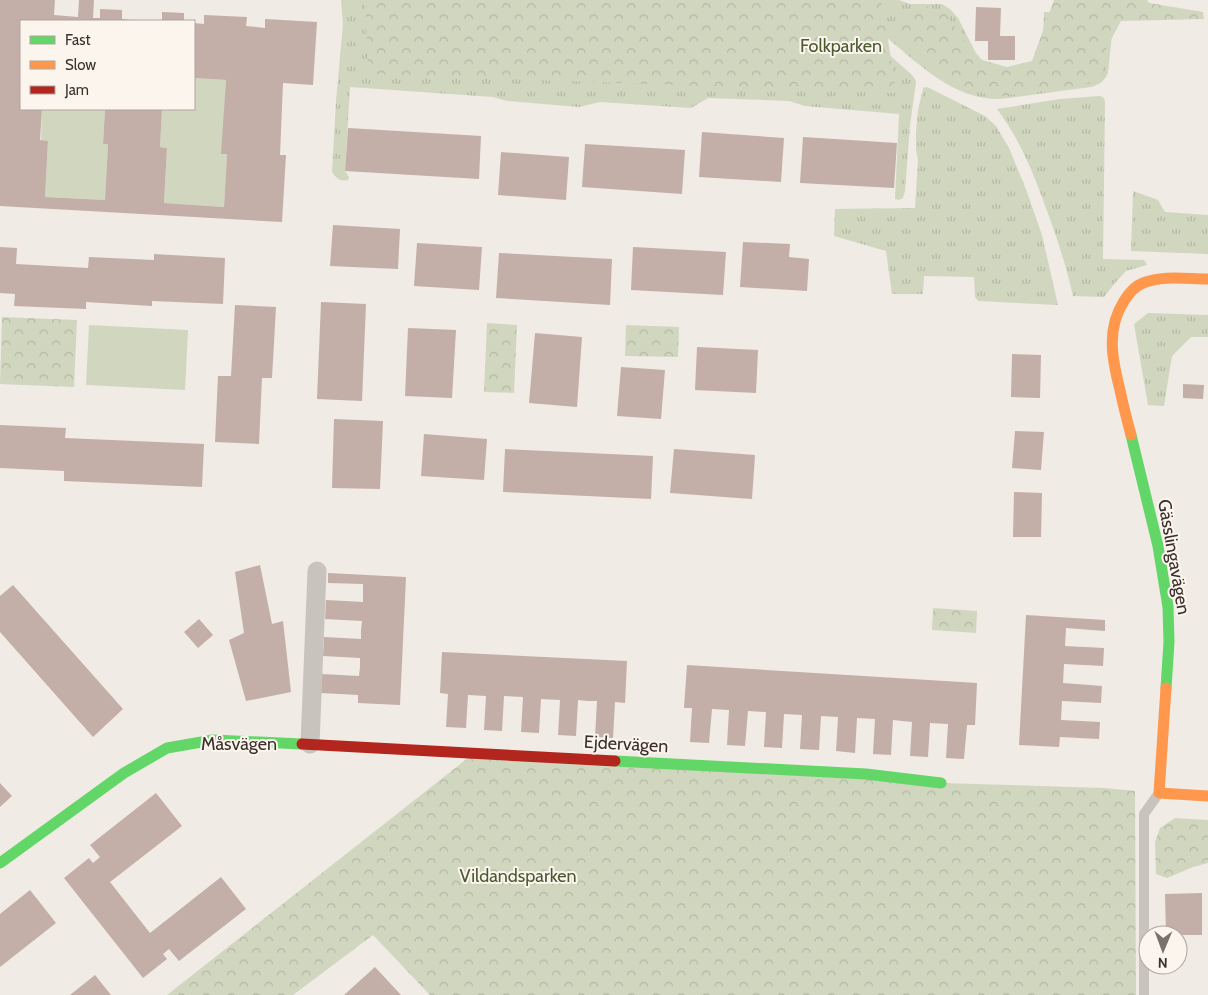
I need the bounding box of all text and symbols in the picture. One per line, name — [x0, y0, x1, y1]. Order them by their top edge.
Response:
legend — [20, 20, 195, 110]
text: Fast — [65, 31, 90, 49]
park label: Folkparken — [800, 35, 882, 57]
text: Slow — [65, 56, 96, 74]
text: Jam — [64, 81, 89, 99]
street label: Gässlingavägen — [1153, 498, 1195, 616]
street label: Ejdervägen — [583, 731, 669, 757]
street label: Måsvägen — [201, 733, 277, 755]
park label: Vildandsparken — [459, 865, 577, 887]
north arrow — [1138, 925, 1188, 975]
text: N — [1158, 954, 1168, 972]

